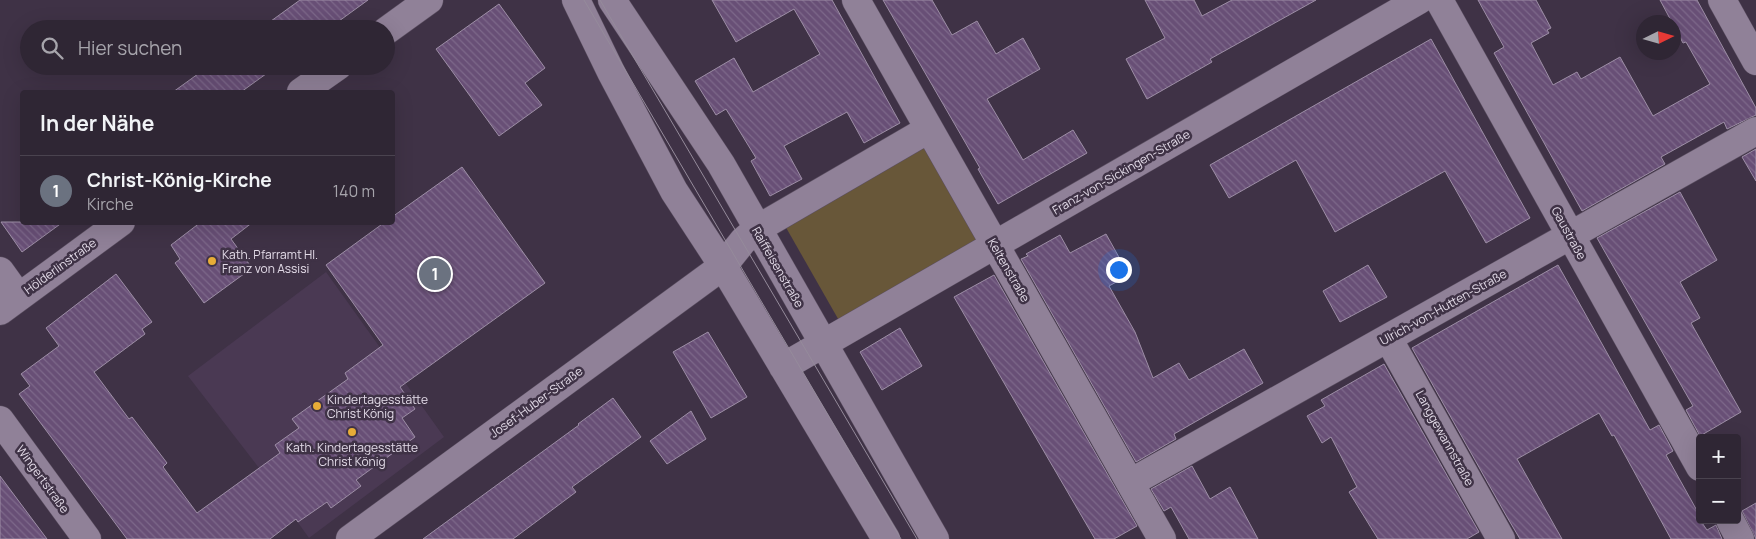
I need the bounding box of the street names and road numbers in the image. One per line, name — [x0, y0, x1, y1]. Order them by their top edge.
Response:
street label: Franz-von-Sickingen-Straße — [1049, 126, 1193, 218]
street label: Gaustraße — [1547, 203, 1591, 263]
street label: Raiffeisenstraße — [748, 223, 808, 311]
street label: Hölderlinstraße — [20, 234, 100, 298]
street label: Keltenstraße — [984, 235, 1034, 305]
street label: Ulrich-von-Hutten-Straße — [1376, 265, 1510, 349]
street label: Josef-Huber-Straße — [486, 362, 586, 442]
street label: Langgewannstraße — [1412, 387, 1478, 489]
street label: Wingertstraße — [13, 442, 73, 516]

